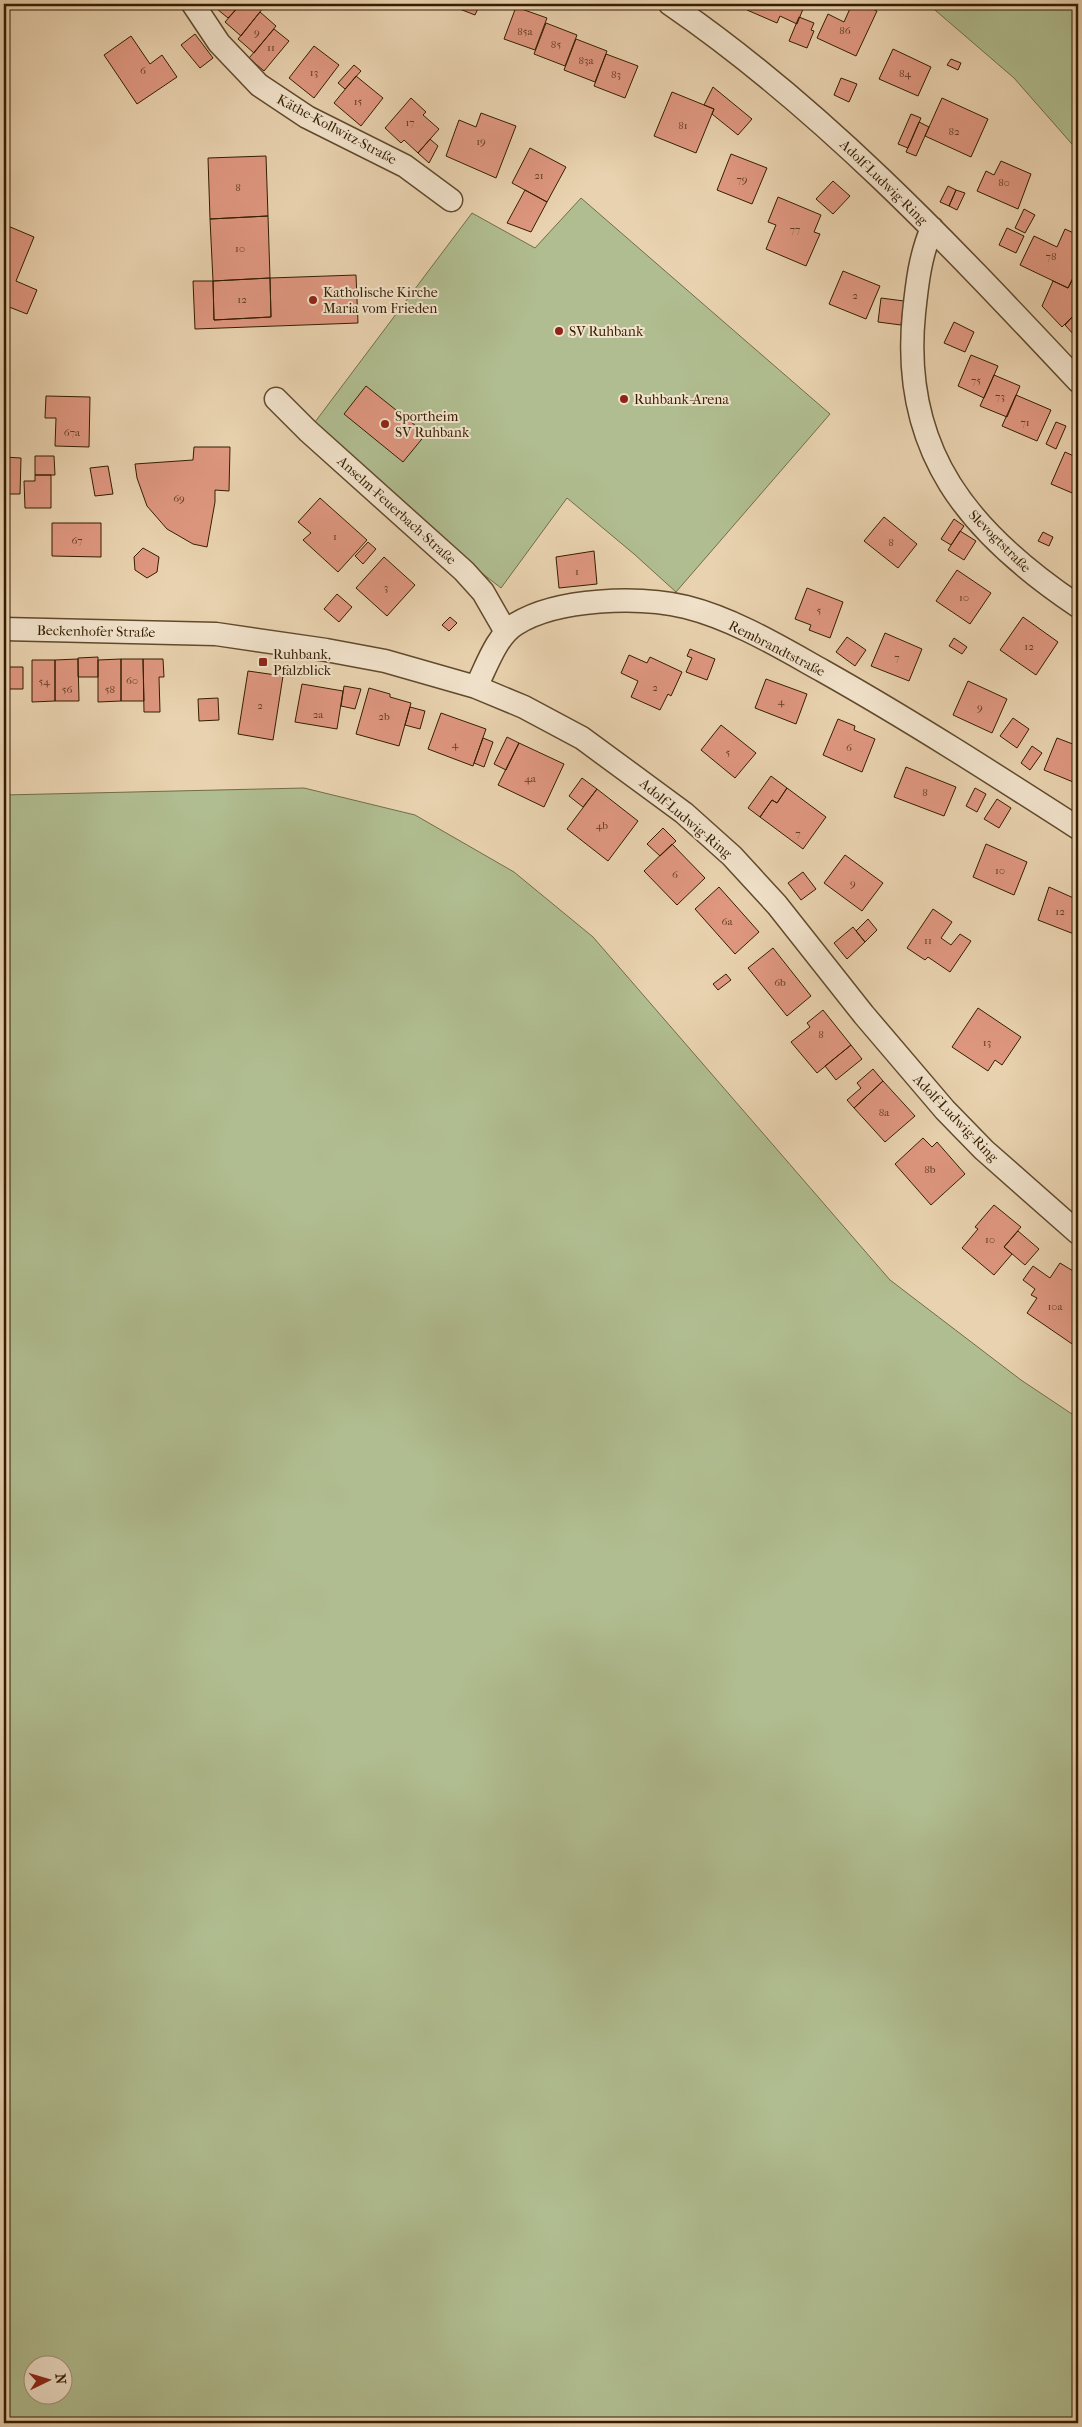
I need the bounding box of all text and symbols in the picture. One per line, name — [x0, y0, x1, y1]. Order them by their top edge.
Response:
house number: 86 — [839, 24, 851, 37]
house number: 85a — [517, 25, 534, 38]
house number: 9 — [254, 26, 260, 39]
house number: 85 — [551, 38, 561, 51]
house number: 11 — [267, 41, 275, 54]
house number: 83a — [578, 54, 594, 67]
house number: 6 — [140, 64, 146, 77]
house number: 13 — [310, 66, 318, 79]
house number: 84 — [899, 67, 911, 80]
house number: 83 — [611, 68, 621, 81]
street label: Käthe-Kollwitz-Straße — [274, 91, 400, 168]
house number: 15 — [354, 95, 363, 108]
house number: 17 — [405, 116, 415, 129]
house number: 81 — [678, 119, 688, 132]
house number: 82 — [948, 125, 960, 138]
house number: 19 — [476, 135, 486, 148]
street label: Adolf-Ludwig-Ring — [836, 136, 931, 229]
house number: 21 — [534, 169, 544, 182]
house number: 79 — [736, 173, 748, 186]
house number: 80 — [998, 176, 1010, 189]
house number: 8 — [235, 181, 241, 194]
house number: 77 — [790, 223, 800, 236]
house number: 10 — [235, 242, 245, 255]
house number: 78 — [1046, 250, 1056, 263]
place label: Katholische Kirche Maria vom Frieden — [323, 284, 438, 317]
house number: 2 — [852, 289, 858, 302]
house number: 12 — [237, 293, 247, 306]
marker: Katholische Kirche Maria vom Frieden — [307, 294, 319, 306]
place label: SV Ruhbank — [569, 323, 644, 340]
marker: SV Ruhbank — [553, 325, 565, 337]
house number: 75 — [971, 374, 981, 387]
house number: 73 — [995, 390, 1005, 403]
place label: Ruhbank-Arena — [634, 391, 729, 408]
marker: Ruhbank-Arena — [618, 393, 630, 405]
place label: Sportheim SV Ruhbank — [395, 408, 470, 441]
house number: 71 — [1020, 416, 1030, 429]
marker: Sportheim SV Ruhbank — [379, 418, 391, 430]
house number: 67a — [64, 426, 81, 439]
street label: Anselm-Feuerbach-Straße — [333, 452, 460, 568]
house number: 69 — [173, 492, 185, 505]
street label: Slevogtstraße — [965, 507, 1035, 576]
house number: 1 — [333, 530, 337, 543]
house number: 67 — [71, 534, 83, 547]
house number: 8 — [888, 536, 894, 549]
house number: 1 — [575, 565, 579, 578]
house number: 3 — [384, 581, 388, 594]
house number: 10 — [959, 591, 969, 604]
house number: 5 — [817, 604, 822, 617]
street label: Rembrandtstraße — [726, 617, 828, 680]
street label: Beckenhofer Straße — [37, 622, 155, 641]
house number: 12 — [1024, 640, 1034, 653]
place label: Ruhbank, Pfalzblick — [273, 646, 332, 679]
house number: 7 — [894, 651, 900, 664]
marker: Ruhbank, Pfalzblick — [257, 656, 269, 668]
house number: 60 — [126, 674, 138, 687]
house number: 54 — [38, 675, 50, 688]
house number: 2 — [652, 681, 658, 694]
house number: 56 — [62, 683, 72, 696]
house number: 58 — [105, 683, 115, 696]
house number: 4 — [778, 695, 785, 708]
house number: 2 — [257, 699, 263, 712]
house number: 9 — [977, 701, 983, 714]
house number: 2a — [313, 708, 324, 721]
house number: 2b — [378, 710, 390, 723]
house number: 4 — [452, 738, 459, 751]
house number: 6 — [846, 741, 852, 754]
house number: 5 — [726, 746, 731, 759]
house number: 4a — [524, 772, 537, 785]
street label: Adolf-Ludwig-Ring — [635, 774, 736, 862]
house number: 8 — [922, 786, 928, 799]
house number: 4b — [596, 819, 608, 832]
house number: 7 — [795, 827, 801, 840]
house number: 10 — [995, 864, 1005, 877]
house number: 6 — [672, 868, 678, 881]
house number: 9 — [850, 877, 856, 890]
house number: 12 — [1055, 905, 1065, 918]
house number: 6a — [721, 915, 733, 928]
house number: 11 — [924, 934, 932, 947]
house number: 6b — [774, 976, 786, 989]
house number: 8 — [818, 1028, 824, 1041]
house number: 13 — [983, 1036, 991, 1049]
street label: Adolf-Ludwig-Ring — [909, 1070, 1002, 1166]
house number: 8a — [879, 1106, 890, 1119]
house number: 8b — [924, 1163, 936, 1176]
house number: 10 — [985, 1233, 995, 1246]
house number: 10a — [1047, 1300, 1063, 1313]
north arrow — [22, 2354, 72, 2404]
text: N — [52, 2373, 69, 2385]

